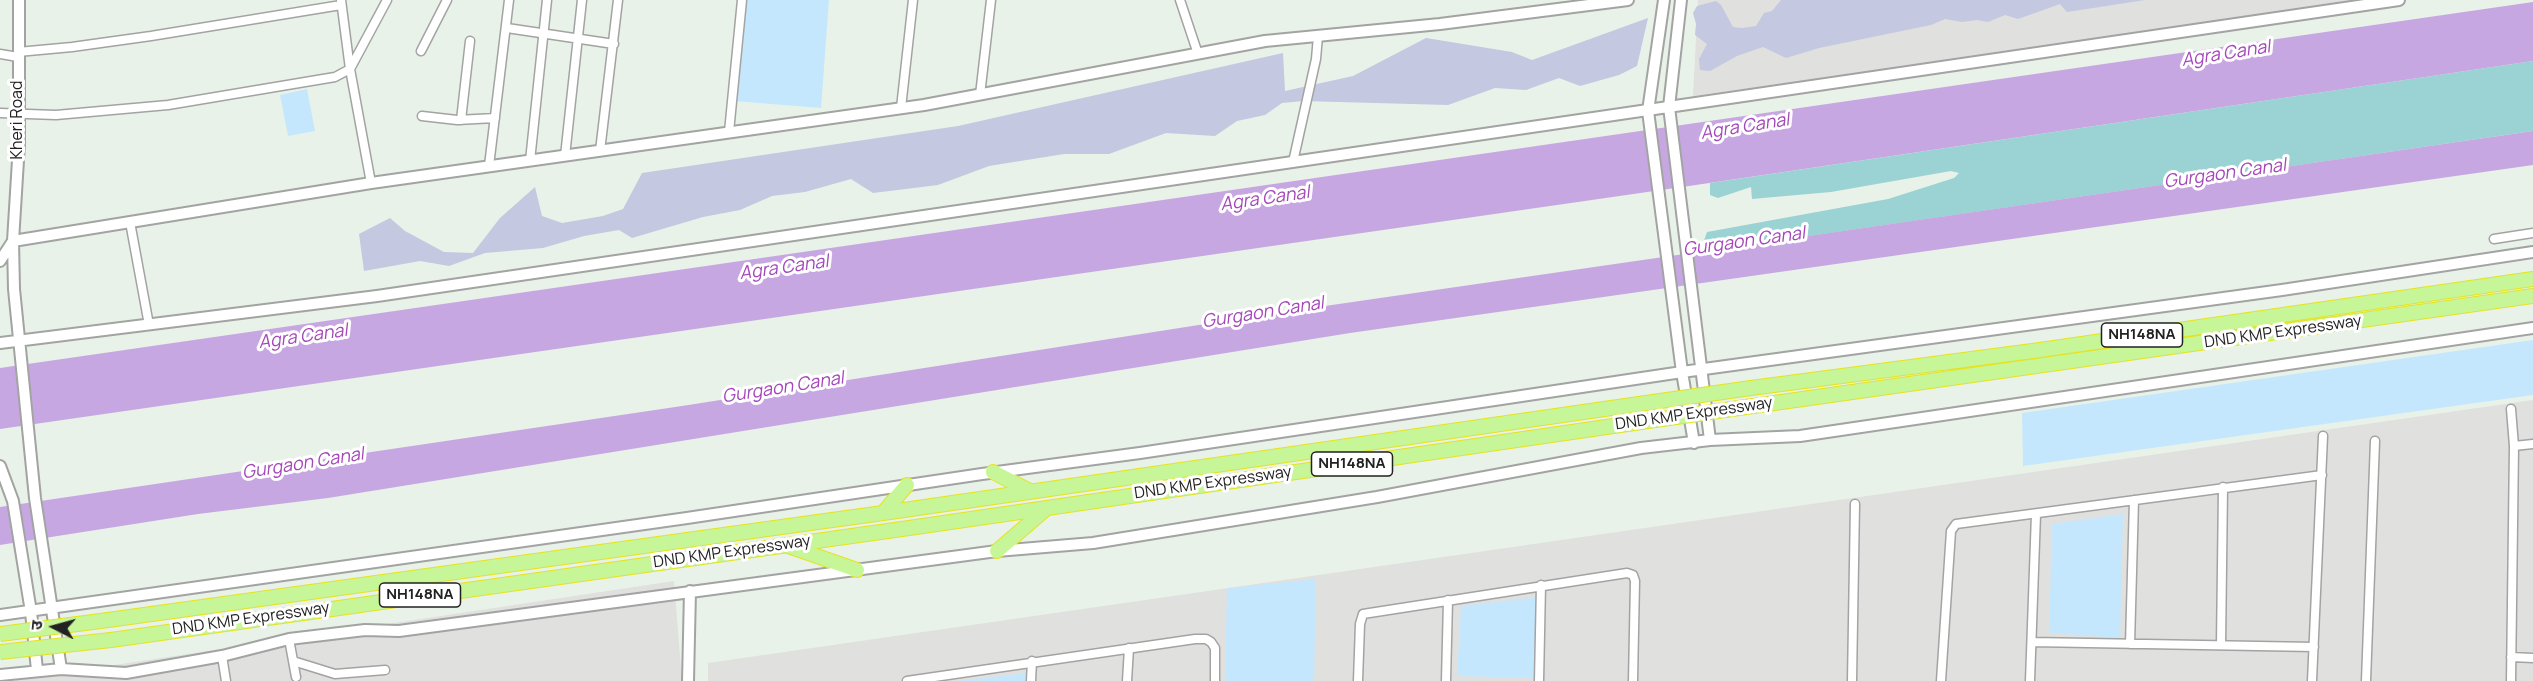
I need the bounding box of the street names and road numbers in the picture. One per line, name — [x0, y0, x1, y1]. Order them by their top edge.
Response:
street label: Kheri Road — [8, 81, 28, 159]
street label: DND KMP Expressway — [2203, 311, 2363, 353]
road number: NH148NA — [2102, 323, 2182, 347]
street label: DND KMP Expressway — [1614, 393, 1774, 435]
road number: NH148NA — [1312, 452, 1392, 476]
street label: DND KMP Expressway — [1133, 462, 1293, 504]
street label: DND KMP Expressway — [652, 531, 812, 573]
road number: NH148NA — [380, 583, 460, 607]
street label: DND KMP Expressway — [171, 598, 331, 640]

